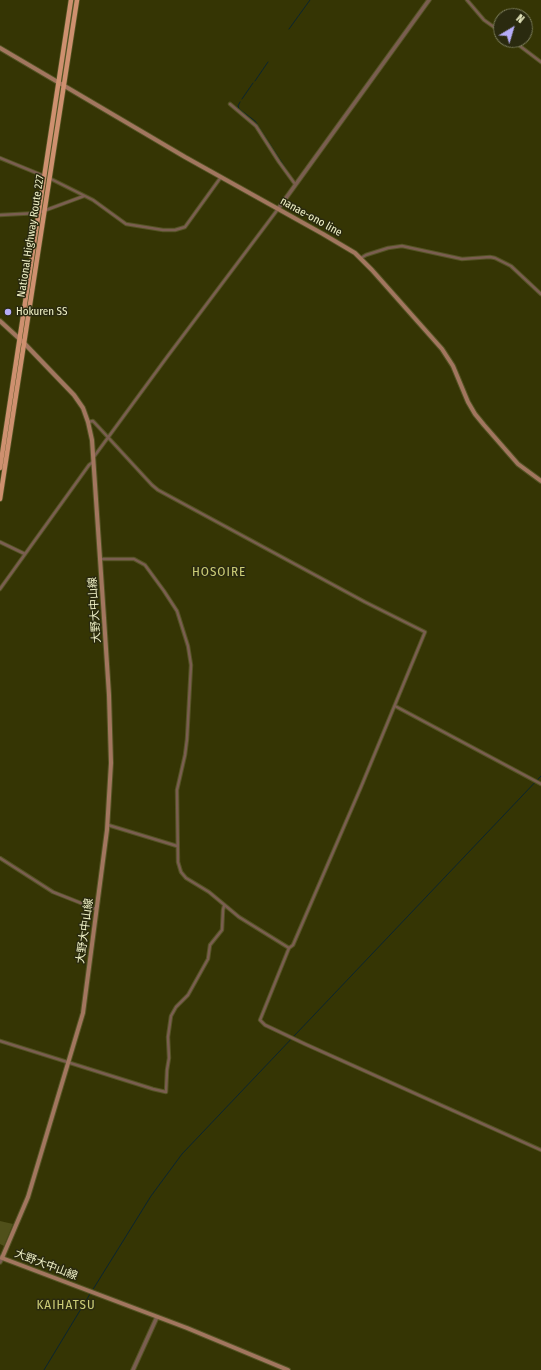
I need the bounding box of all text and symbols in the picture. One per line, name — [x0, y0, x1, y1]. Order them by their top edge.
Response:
north arrow — [493, 8, 533, 48]
text: N — [513, 12, 527, 26]
street label: National Highway Route 227 — [15, 174, 47, 298]
street label: nanae-ono line — [278, 195, 344, 239]
place label: Hokuren SS — [16, 305, 67, 319]
marker: Hokuren SS — [3, 307, 13, 317]
district label: HOSOIRE — [192, 564, 246, 580]
street label: 大野大中山線 — [86, 577, 104, 643]
street label: 大野大中山線 — [74, 897, 96, 965]
street label: 大野大中山線 — [13, 1247, 79, 1283]
district label: KAIHATSU — [36, 1297, 96, 1313]

